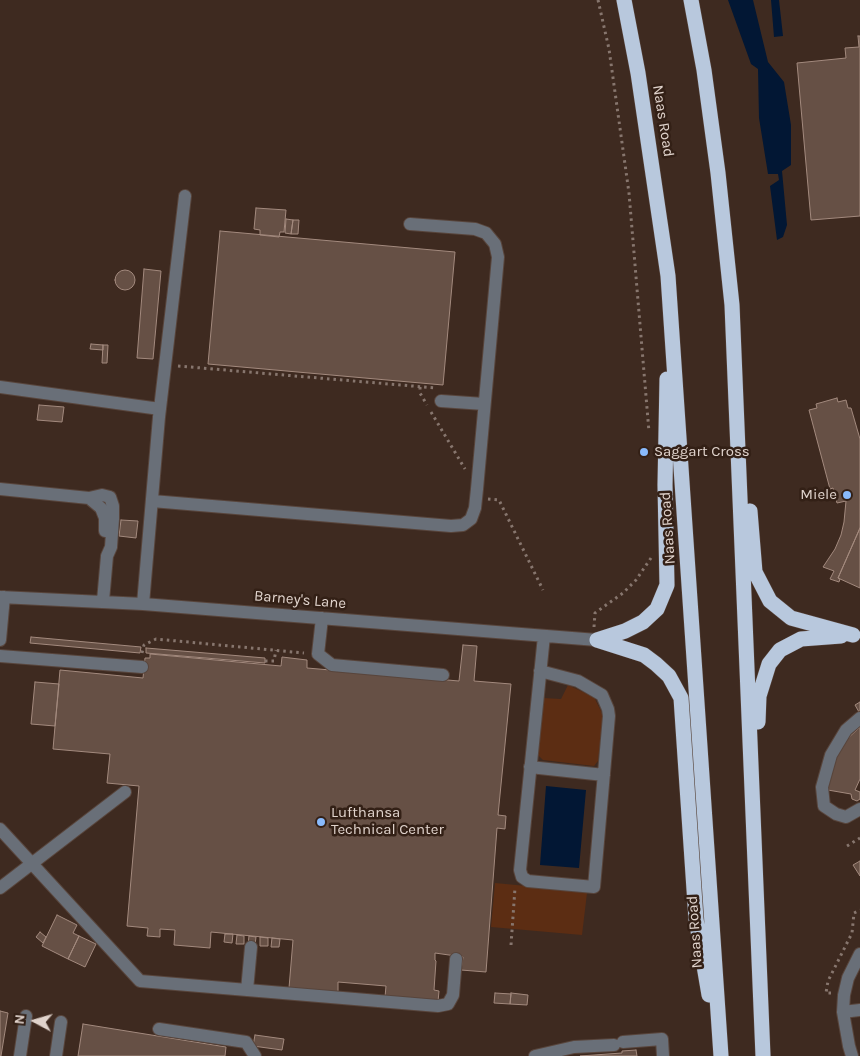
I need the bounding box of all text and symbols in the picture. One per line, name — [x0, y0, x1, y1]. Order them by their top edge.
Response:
street label: Naas Road — [648, 84, 678, 158]
place label: Saggart Cross — [654, 443, 750, 461]
marker: Saggart Cross — [638, 446, 650, 458]
place label: Miele — [800, 486, 837, 504]
marker: Miele — [841, 489, 853, 501]
street label: Naas Road — [656, 491, 680, 565]
street label: Barney's Lane — [253, 587, 347, 613]
place label: Lufthansa Technical Center — [331, 804, 444, 839]
marker: Lufthansa Technical Center — [315, 816, 327, 828]
street label: Naas Road — [683, 895, 707, 969]
north arrow — [10, 996, 60, 1046]
text: N — [11, 1014, 29, 1025]

